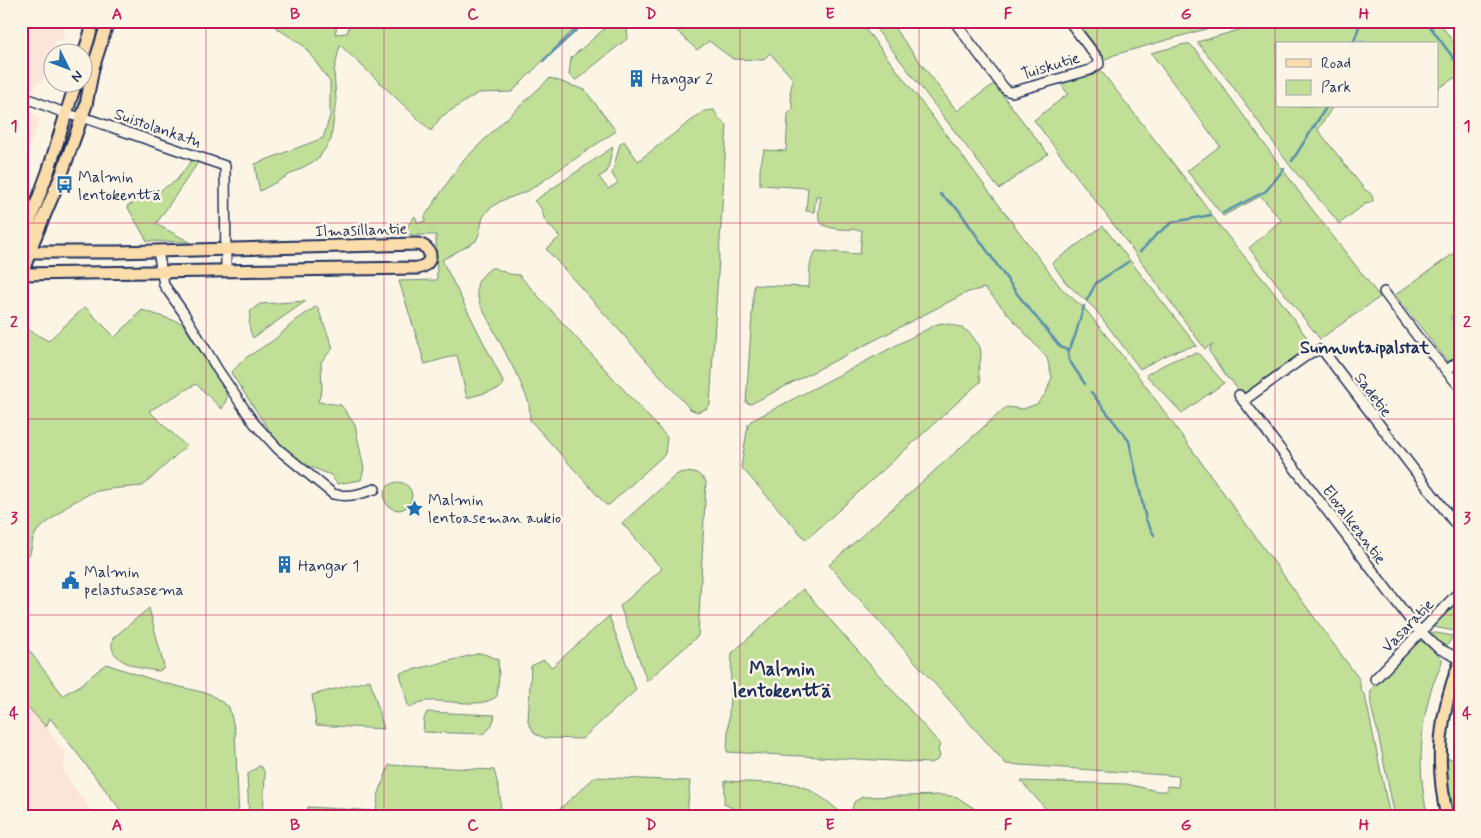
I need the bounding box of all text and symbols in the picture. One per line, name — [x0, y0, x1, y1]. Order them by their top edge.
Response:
text: A — [112, 4, 122, 25]
text: B — [290, 4, 300, 25]
text: C — [467, 4, 479, 25]
text: D — [645, 4, 657, 25]
text: E — [825, 4, 835, 25]
text: F — [1004, 4, 1013, 25]
text: G — [1181, 4, 1192, 25]
text: H — [1359, 4, 1370, 25]
north arrow — [42, 42, 92, 92]
legend — [1276, 42, 1438, 108]
street label: Tuiskutie — [1019, 48, 1082, 85]
text: Road — [1321, 54, 1351, 74]
text: N — [67, 67, 87, 86]
building icon: Hangar 2 — [627, 68, 647, 88]
place label: Hangar 2 — [651, 69, 713, 91]
text: Park — [1321, 78, 1351, 98]
street label: Suistolankatu — [111, 104, 204, 153]
text: 1 — [10, 116, 18, 137]
text: 1 — [1463, 116, 1471, 137]
place label: Malmin lentokenttä — [78, 167, 161, 206]
bus stop icon: Malmin lentokenttä — [54, 175, 74, 195]
street label: Ilmasillantie — [315, 218, 408, 243]
text: 2 — [10, 312, 18, 333]
text: 2 — [1463, 312, 1471, 333]
district label: Sunnuntaipalstat — [1300, 336, 1430, 360]
street label: Sadetie — [1349, 368, 1396, 422]
street label: Elovalkeantie — [1317, 481, 1391, 569]
place label: Malmin lentoaseman aukio — [428, 490, 561, 529]
place icon: Malmin lentoaseman aukio — [404, 498, 424, 518]
text: 3 — [10, 508, 18, 529]
text: 3 — [1463, 508, 1471, 529]
building icon: Hangar 1 — [274, 555, 294, 575]
place label: Hangar 1 — [298, 556, 360, 578]
place label: Malmin pelastusasema — [84, 562, 184, 601]
public building icon: Malmin pelastusasema — [60, 570, 80, 590]
street label: Vasaratie — [1377, 595, 1439, 657]
district label: Malmin lentokenttä — [733, 657, 832, 704]
text: 4 — [9, 703, 19, 724]
text: 4 — [1462, 703, 1472, 724]
text: A — [112, 815, 122, 836]
text: B — [290, 815, 300, 836]
text: C — [467, 815, 479, 836]
text: D — [645, 815, 657, 836]
text: E — [825, 815, 835, 836]
text: F — [1004, 815, 1013, 836]
text: G — [1181, 815, 1192, 836]
text: H — [1359, 815, 1370, 836]

